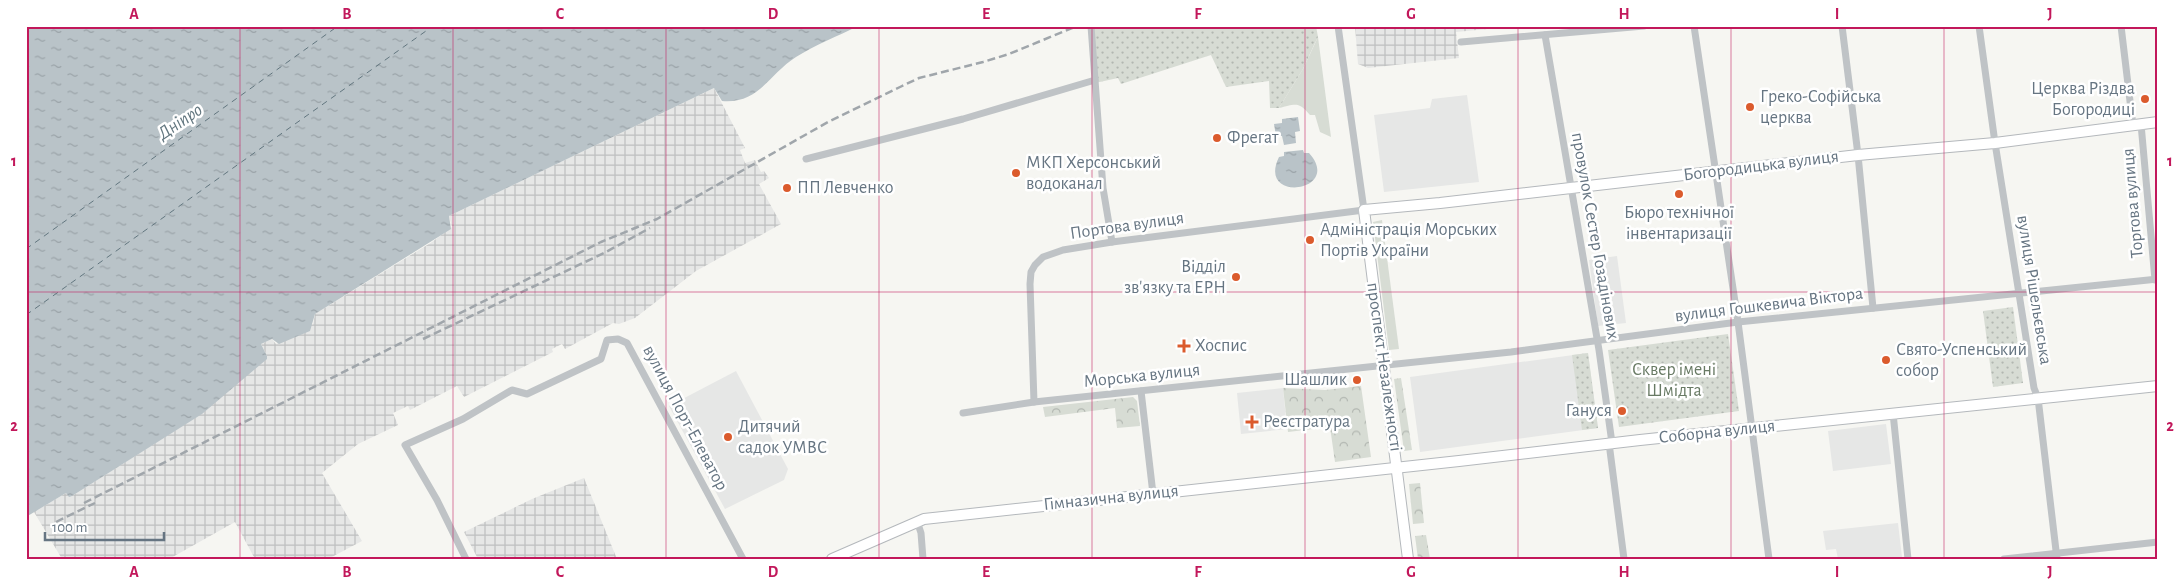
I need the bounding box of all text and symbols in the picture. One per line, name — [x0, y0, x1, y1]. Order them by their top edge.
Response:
text: A — [129, 6, 139, 22]
text: B — [342, 6, 352, 22]
text: C — [556, 6, 565, 22]
text: D — [768, 6, 779, 22]
text: E — [982, 6, 990, 22]
text: F — [1194, 6, 1202, 22]
text: G — [1406, 6, 1416, 22]
text: H — [1618, 6, 1630, 22]
text: I — [1835, 6, 1839, 22]
text: J — [2047, 6, 2053, 22]
place label: Церква Різдва Богородиці — [2031, 80, 2135, 119]
place label: Греко-Софійська церква — [1760, 88, 1881, 127]
marker: Церква Різдва Богородиці — [2139, 93, 2151, 105]
water label: Дніпро — [153, 100, 206, 144]
marker: Греко-Софійська церква — [1744, 101, 1756, 113]
place label: Фрегат — [1227, 129, 1279, 147]
street label: провулок Сестер Гозадінових — [1568, 131, 1622, 341]
marker: Фрегат — [1211, 132, 1223, 144]
street label: Торгова вулиця — [2119, 147, 2147, 259]
street label: Богородицька вулиця — [1682, 148, 1840, 184]
text: 1 — [11, 153, 17, 169]
text: 1 — [2167, 153, 2173, 169]
place label: МКП Херсонський водоканал — [1026, 154, 1161, 193]
marker: МКП Херсонський водоканал — [1010, 167, 1022, 179]
place label: ПП Левченко — [797, 179, 893, 197]
marker: ПП Левченко — [781, 182, 793, 194]
marker: Бюро технічної інвентаризації — [1673, 188, 1685, 200]
place label: Бюро технічної інвентаризації — [1624, 204, 1734, 243]
street label: Портова вулиця — [1069, 209, 1185, 243]
street label: вулиця Рішельєвська — [2013, 214, 2055, 366]
place label: Адміністрація Морських Портів України — [1320, 221, 1497, 260]
marker: Адміністрація Морських Портів України — [1304, 234, 1316, 246]
place label: Відділ зв'язку та ЕРН — [1124, 258, 1226, 297]
marker: Відділ зв'язку та ЕРН — [1230, 271, 1242, 283]
street label: проспект Незалежності — [1363, 281, 1405, 453]
street label: вулиця Гошкевича Віктора — [1674, 285, 1864, 325]
place label: Хоспис — [1195, 337, 1247, 355]
marker: Хоспис — [1177, 339, 1191, 353]
place label: Свято-Успенський собор — [1896, 341, 2027, 380]
street label: вулиця Порт-Елеватор — [639, 342, 731, 494]
marker: Свято-Успенський собор — [1880, 354, 1892, 366]
street label: Морська вулиця — [1083, 361, 1201, 391]
park label: Сквер імені Шмідта — [1632, 361, 1716, 400]
place label: Шашлик — [1284, 371, 1348, 389]
marker: Шашлик — [1351, 374, 1363, 386]
place label: Гануся — [1565, 402, 1612, 420]
marker: Гануся — [1616, 405, 1628, 417]
place label: Реєстратура — [1263, 413, 1350, 431]
marker: Реєстратура — [1245, 415, 1259, 429]
street label: Соборна вулиця — [1658, 416, 1776, 447]
text: 2 — [10, 418, 18, 434]
place label: Дитячий садок УМВС — [738, 418, 827, 457]
text: 2 — [2166, 418, 2174, 434]
marker: Дитячий садок УМВС — [722, 431, 734, 443]
street label: Гімназична вулиця — [1043, 482, 1179, 514]
scale bar — [45, 510, 164, 542]
text: 100 m — [52, 520, 87, 535]
text: A — [129, 564, 139, 580]
text: B — [342, 564, 352, 580]
text: C — [556, 564, 565, 580]
text: D — [768, 564, 779, 580]
text: E — [982, 564, 990, 580]
text: F — [1194, 564, 1202, 580]
text: G — [1406, 564, 1416, 580]
text: H — [1618, 564, 1630, 580]
text: I — [1835, 564, 1839, 580]
text: J — [2047, 564, 2053, 580]

